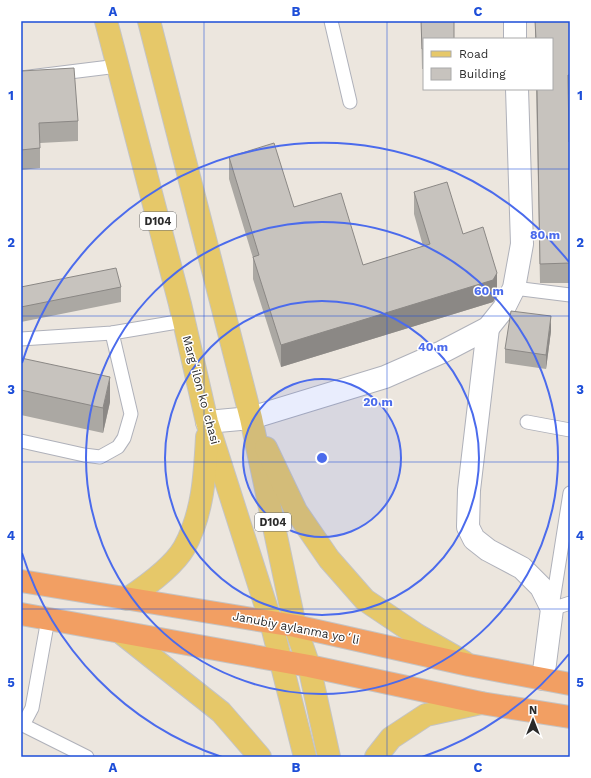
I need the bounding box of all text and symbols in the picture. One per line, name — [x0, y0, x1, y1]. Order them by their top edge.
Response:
text: A — [109, 4, 118, 19]
text: B — [292, 4, 301, 19]
text: C — [474, 4, 483, 19]
legend — [423, 38, 553, 90]
text: Road — [459, 47, 488, 61]
text: Building — [459, 67, 506, 81]
text: 1 — [8, 88, 14, 103]
text: 1 — [577, 88, 583, 103]
road number: D104 — [140, 212, 176, 230]
text: 80 m — [530, 228, 560, 242]
text: 2 — [7, 235, 15, 250]
text: 2 — [576, 235, 584, 250]
text: 60 m — [474, 284, 504, 298]
street label: Margʻilon koʻchasi — [180, 334, 222, 446]
text: 40 m — [418, 340, 448, 354]
text: 3 — [7, 382, 15, 397]
text: 3 — [576, 382, 584, 397]
text: 20 m — [363, 395, 393, 409]
centre of rings — [315, 451, 329, 465]
road number: D104 — [255, 513, 291, 531]
text: 4 — [7, 528, 16, 543]
text: 4 — [576, 528, 585, 543]
street label: Janubiy aylanma yoʻli — [232, 609, 360, 647]
text: 5 — [7, 675, 15, 690]
text: 5 — [576, 675, 584, 690]
north arrow — [513, 700, 553, 740]
text: N — [529, 704, 537, 717]
text: A — [109, 760, 118, 775]
text: B — [292, 760, 301, 775]
text: C — [474, 760, 483, 775]

